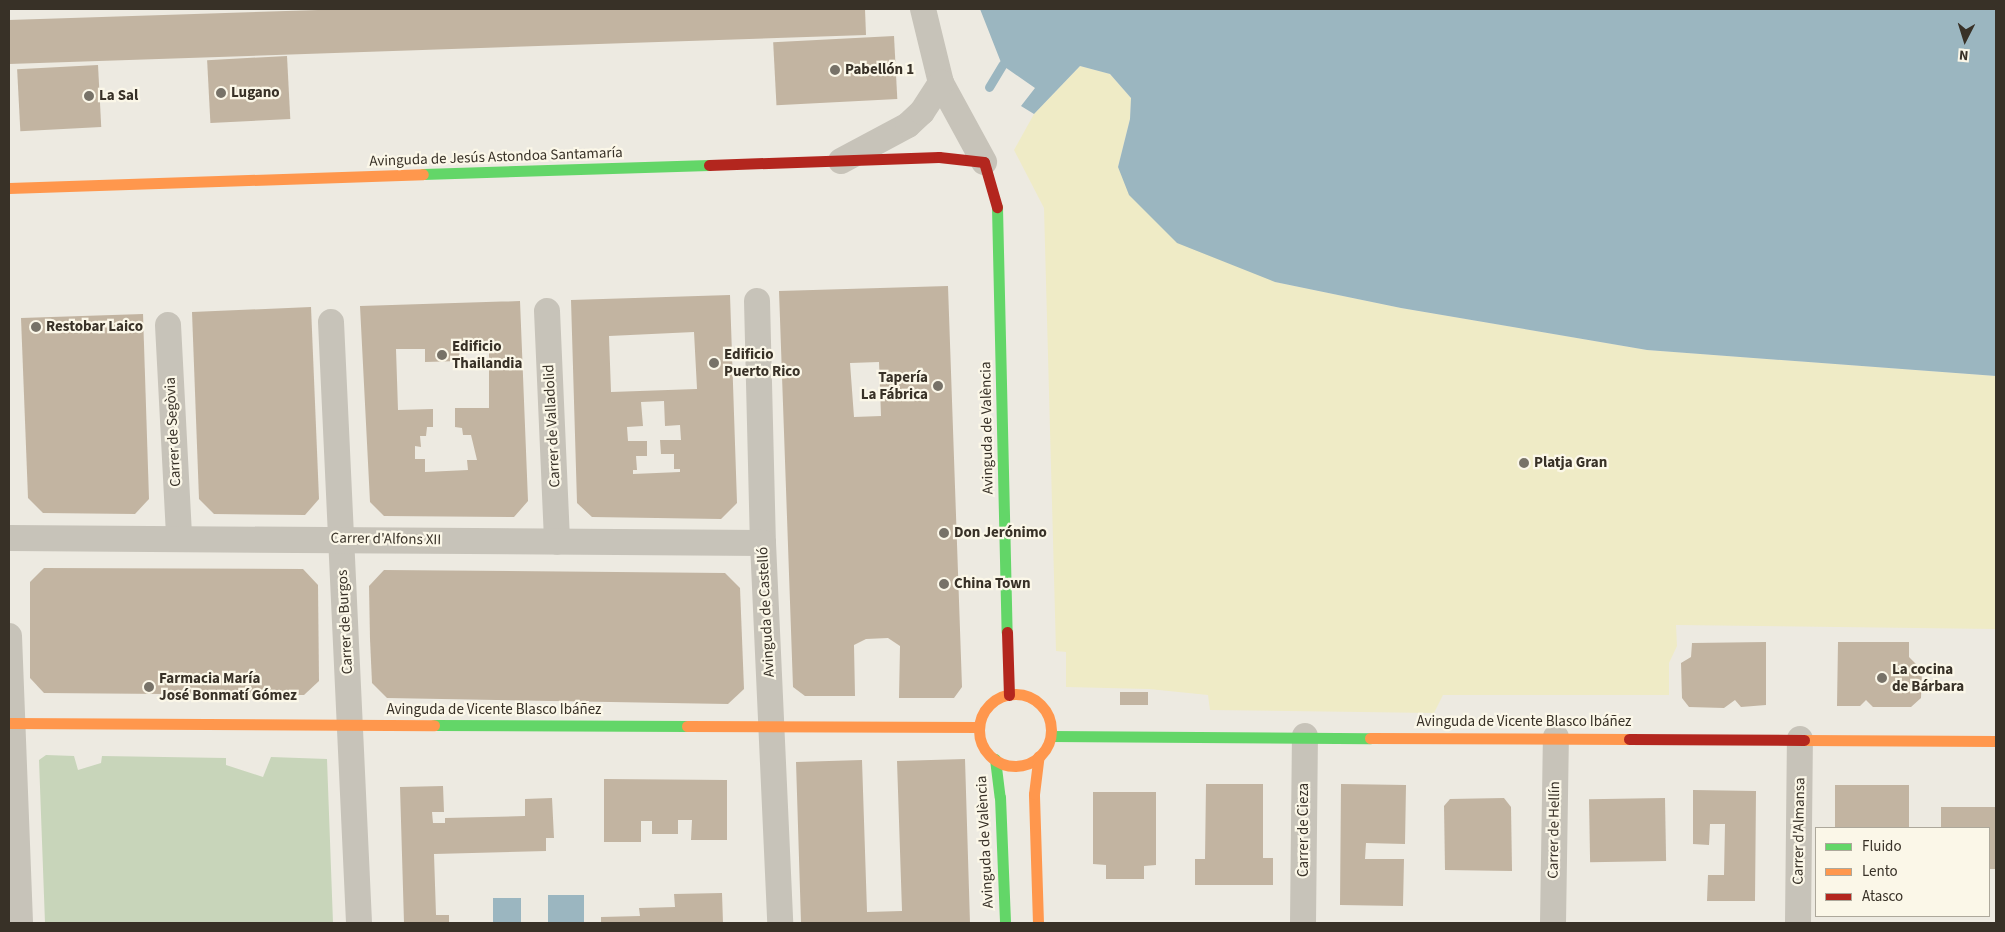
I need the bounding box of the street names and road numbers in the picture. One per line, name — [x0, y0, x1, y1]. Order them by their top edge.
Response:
street label: Avinguda de Jesús Astondoa Santamaría — [369, 144, 623, 170]
street label: Avinguda de València — [977, 361, 997, 495]
street label: Carrer de Valladolid — [540, 364, 564, 488]
street label: Carrer de Segòvia — [161, 377, 185, 487]
street label: Carrer d'Alfons XII — [331, 529, 441, 549]
street label: Avinguda de Castelló — [754, 546, 778, 678]
street label: Carrer de Burgos — [333, 569, 357, 675]
street label: Avinguda de Vicente Blasco Ibáñez — [387, 701, 601, 719]
street label: Avinguda de Vicente Blasco Ibáñez — [1417, 713, 1631, 731]
street label: Avinguda de València — [973, 775, 997, 909]
street label: Carrer d'Almansa — [1789, 777, 1809, 885]
street label: Carrer de Hellín — [1544, 781, 1564, 879]
street label: Carrer de Cieza — [1295, 783, 1313, 877]

